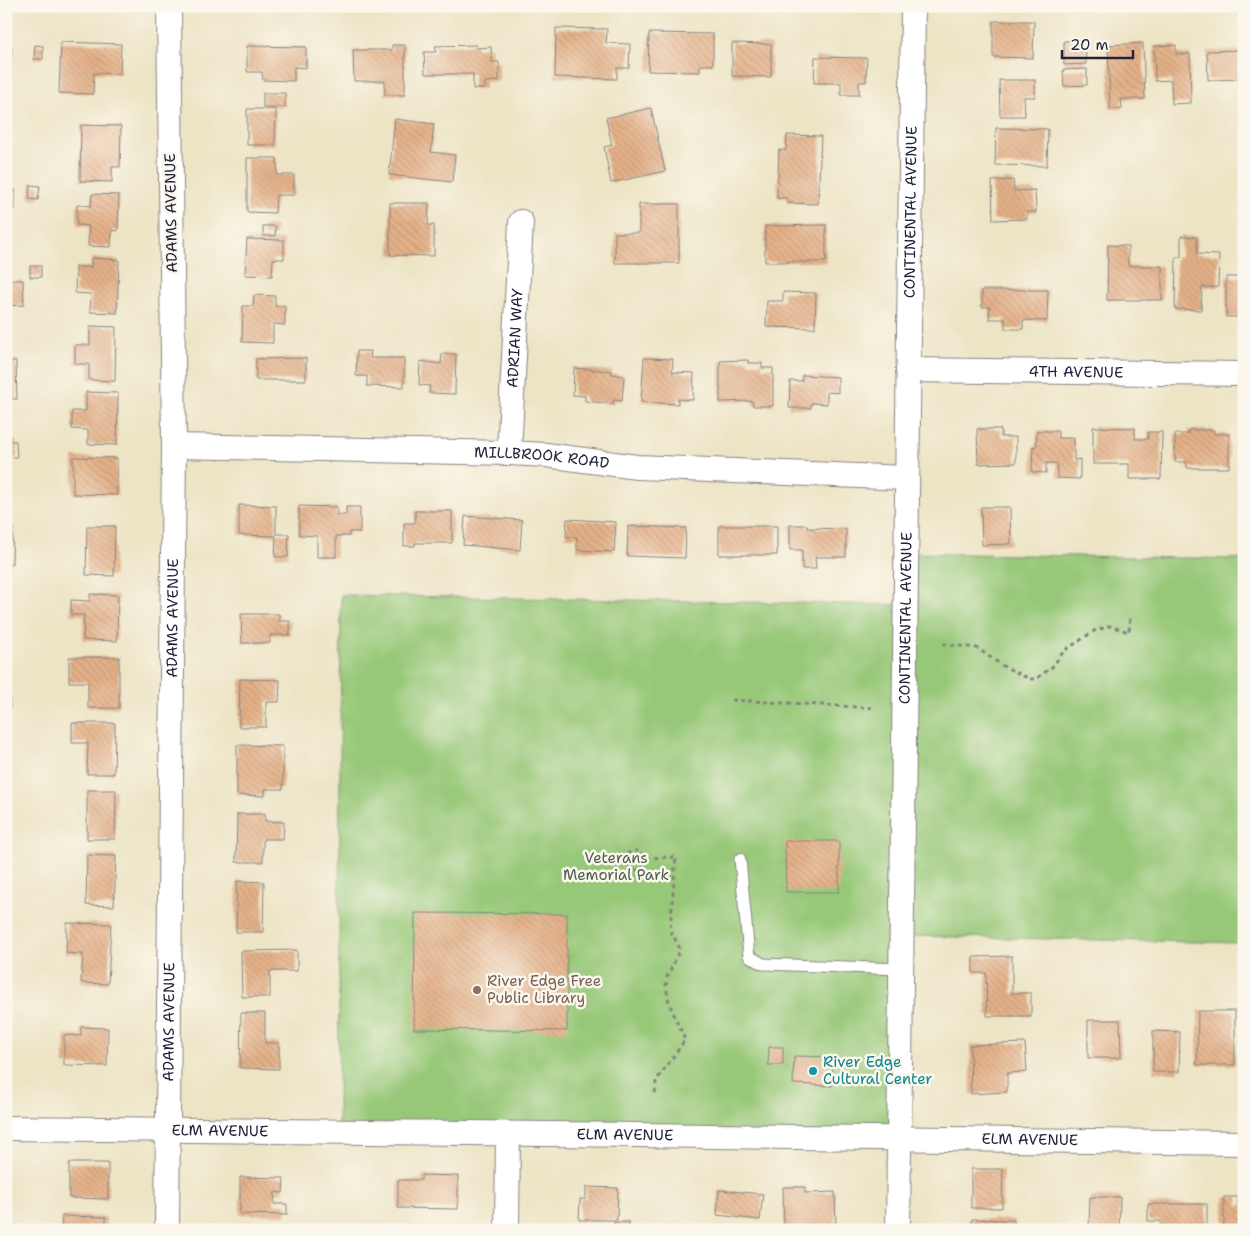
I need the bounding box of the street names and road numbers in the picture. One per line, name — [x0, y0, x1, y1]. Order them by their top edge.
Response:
street label: CONTINENTAL AVENUE — [899, 126, 922, 298]
street label: ADAMS AVENUE — [160, 153, 182, 273]
street label: ADRIAN WAY — [502, 288, 528, 388]
street label: 4TH AVENUE — [1028, 361, 1124, 383]
street label: MILLBROOK ROAD — [474, 442, 611, 473]
street label: CONTINENTAL AVENUE — [894, 532, 917, 704]
street label: ADAMS AVENUE — [162, 558, 183, 678]
street label: ADAMS AVENUE — [158, 962, 179, 1082]
street label: ELM AVENUE — [172, 1120, 268, 1141]
street label: ELM AVENUE — [576, 1124, 673, 1145]
street label: ELM AVENUE — [981, 1129, 1078, 1150]

